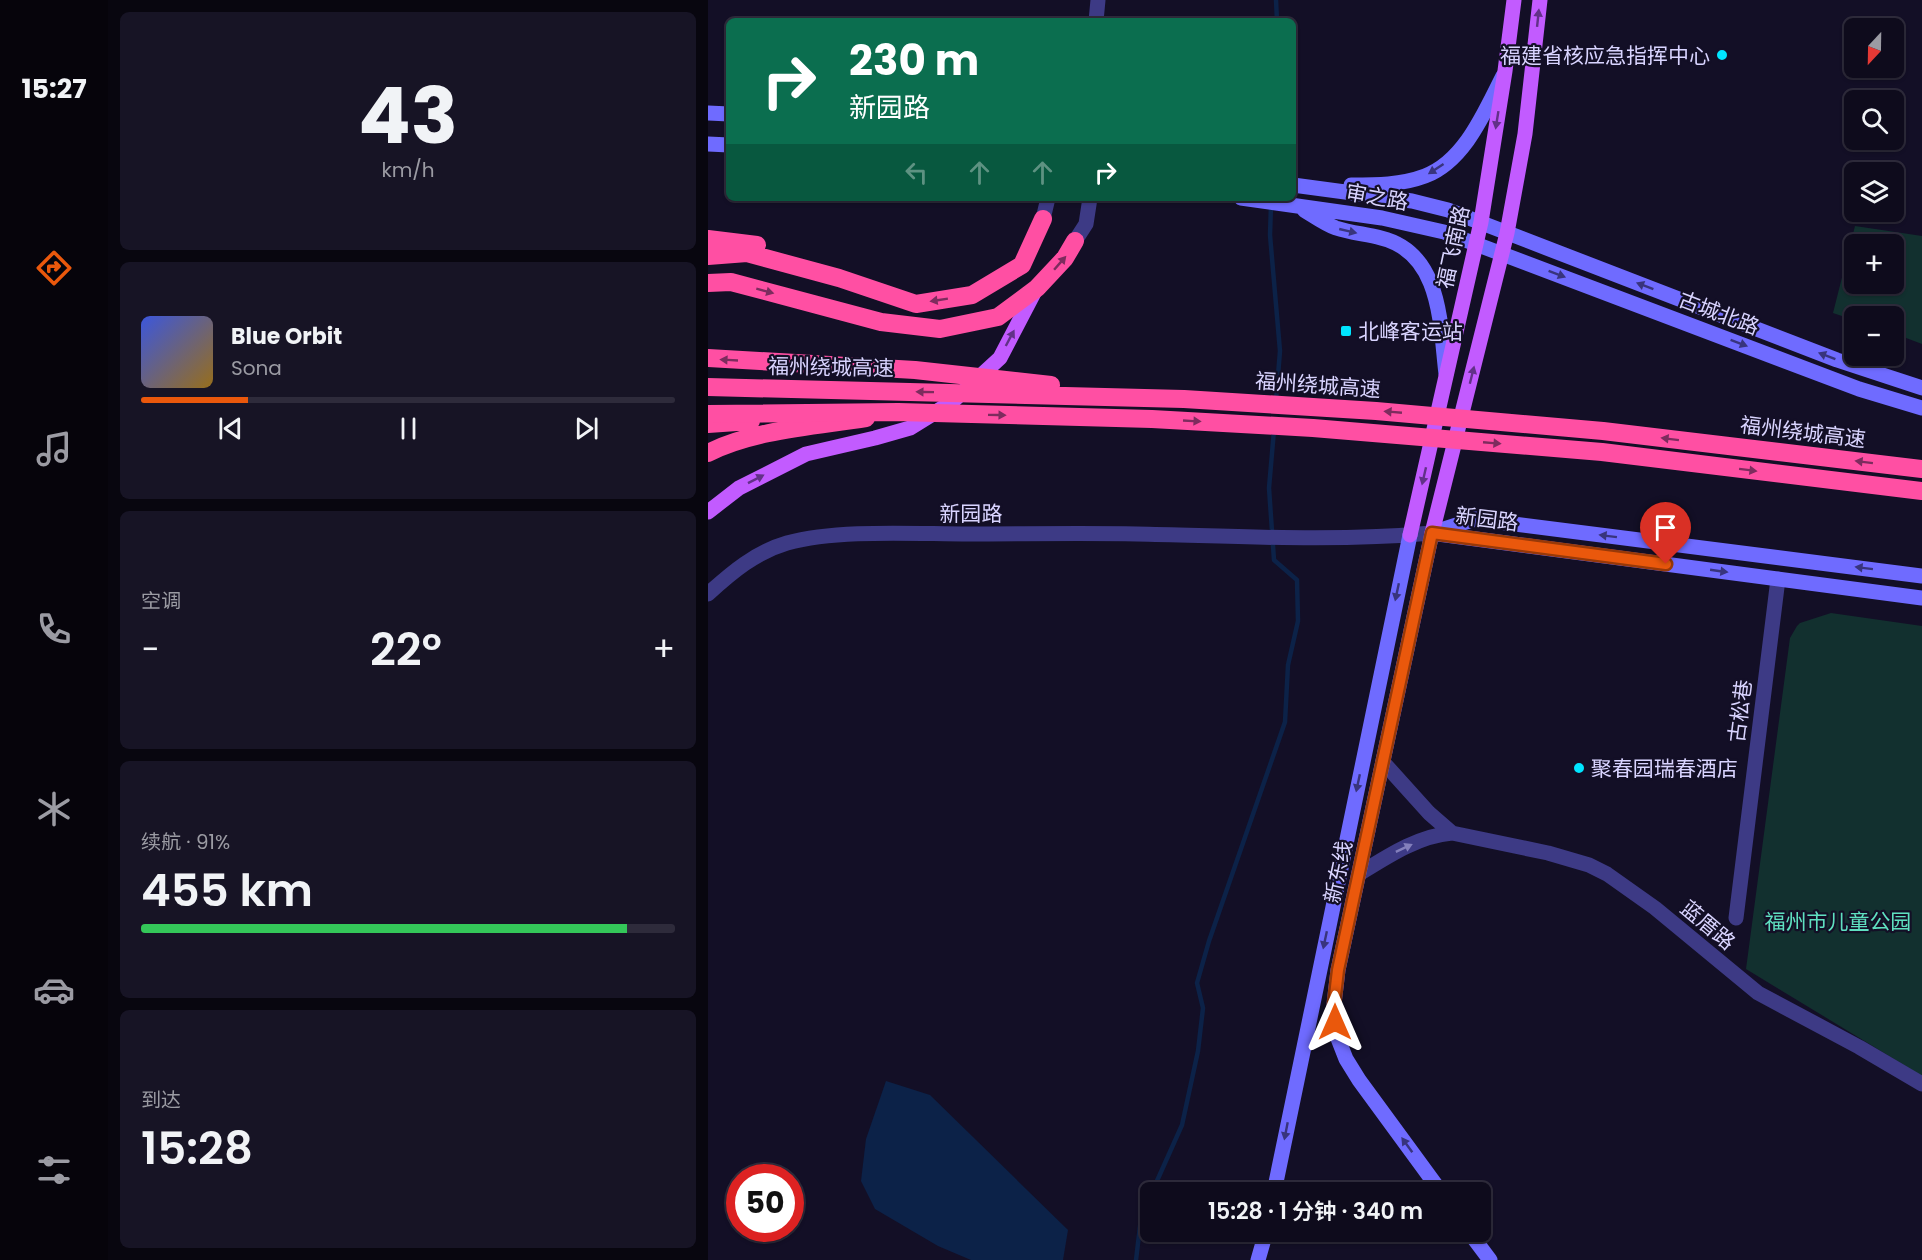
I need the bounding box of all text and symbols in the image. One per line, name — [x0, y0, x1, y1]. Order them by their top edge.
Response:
one-way arrow — [1533, 9, 1543, 28]
north arrow — [1844, 18, 1904, 78]
map controls — [1844, 18, 1904, 366]
text: 230 m — [849, 31, 979, 90]
place label: 福建省核应急指挥中心 — [1500, 41, 1710, 70]
icon: right — [750, 42, 828, 120]
marker: 福建省核应急指挥中心 — [1715, 48, 1729, 62]
text: 43 — [358, 61, 458, 170]
text: 15:27 — [21, 70, 87, 107]
text: 新园路 — [849, 89, 930, 126]
button: search — [1844, 90, 1904, 150]
one-way arrow — [1492, 111, 1501, 130]
text: km/h — [381, 156, 435, 184]
icon: left — [900, 156, 933, 189]
icon: ahead — [963, 156, 996, 189]
icon: ahead — [1026, 156, 1059, 189]
icon: right — [1089, 156, 1122, 189]
button: layers — [1844, 162, 1904, 222]
one-way arrow — [1428, 163, 1444, 174]
street label: 审之路 — [1343, 177, 1411, 217]
street label: 福飞南路 — [1430, 203, 1476, 291]
one-way arrow — [1339, 226, 1357, 236]
button: + — [1844, 234, 1904, 294]
icon: directions — [33, 247, 75, 289]
one-way arrow — [1053, 256, 1066, 271]
one-way arrow — [1548, 270, 1566, 280]
one-way arrow — [1636, 281, 1654, 290]
street label: 古城北路 — [1675, 284, 1763, 342]
one-way arrow — [756, 287, 774, 297]
one-way arrow — [929, 296, 948, 305]
button: − — [1844, 306, 1904, 366]
place label: 北峰客运站 — [1358, 317, 1463, 346]
text: Blue Orbit — [231, 321, 342, 352]
marker: 北峰客运站 — [1339, 324, 1353, 338]
one-way arrow — [1005, 329, 1015, 346]
one-way arrow — [1730, 339, 1748, 349]
street label: 福州绕城高速 — [768, 351, 894, 383]
one-way arrow — [1818, 351, 1836, 360]
text: Sona — [231, 354, 282, 382]
one-way arrow — [719, 355, 738, 364]
street label: 福州绕城高速 — [1254, 366, 1382, 404]
one-way arrow — [1468, 366, 1478, 384]
one-way arrow — [916, 387, 935, 397]
one-way arrow — [1383, 407, 1402, 417]
one-way arrow — [988, 410, 1007, 420]
street label: 福州绕城高速 — [1739, 410, 1867, 454]
icon: previous — [214, 412, 247, 445]
icon: pause — [392, 412, 425, 445]
icon: next — [570, 412, 603, 445]
one-way arrow — [1183, 417, 1202, 426]
icon: music — [33, 428, 75, 470]
one-way arrow — [1661, 434, 1680, 443]
one-way arrow — [1482, 438, 1501, 448]
one-way arrow — [1854, 457, 1873, 466]
one-way arrow — [1739, 465, 1758, 475]
one-way arrow — [1419, 467, 1429, 485]
one-way arrow — [748, 475, 765, 484]
street label: 新园路 — [940, 499, 1003, 528]
street label: 新园路 — [1454, 501, 1520, 537]
pin — [1640, 502, 1691, 564]
icon: arrive — [1649, 511, 1682, 544]
one-way arrow — [1598, 531, 1617, 540]
one-way arrow — [1854, 563, 1873, 573]
one-way arrow — [1709, 567, 1728, 576]
one-way arrow — [1392, 583, 1401, 602]
text: 空调 — [141, 587, 181, 615]
icon: phone — [33, 608, 75, 650]
text: 22° — [370, 618, 442, 681]
text: − — [141, 626, 159, 673]
text: + — [652, 626, 675, 673]
street label: 古松巷 — [1722, 678, 1758, 744]
place label: 聚春园瑞春酒店 — [1591, 754, 1738, 783]
marker: 聚春园瑞春酒店 — [1572, 761, 1586, 775]
one-way arrow — [1353, 774, 1362, 793]
icon: climate — [33, 788, 75, 830]
text: 续航 · 91% — [141, 828, 230, 856]
street label: 新东线 — [1317, 838, 1359, 906]
one-way arrow — [1395, 844, 1412, 853]
text: 455 km — [141, 859, 313, 922]
street label: 蓝厝路 — [1675, 894, 1741, 956]
park label: 福州市儿童公园 — [1765, 907, 1912, 936]
one-way arrow — [1320, 931, 1330, 949]
icon: car — [33, 969, 75, 1011]
position arrow — [1303, 990, 1367, 1054]
text: 到达 — [141, 1086, 181, 1114]
text: 15:28 — [141, 1117, 253, 1180]
one-way arrow — [1281, 1122, 1290, 1141]
one-way arrow — [1401, 1138, 1413, 1154]
icon: filters — [33, 1149, 75, 1191]
speed limit sign: 50 — [726, 1164, 804, 1242]
text: 15:28 · 1 分钟 · 340 m — [1208, 1196, 1423, 1227]

